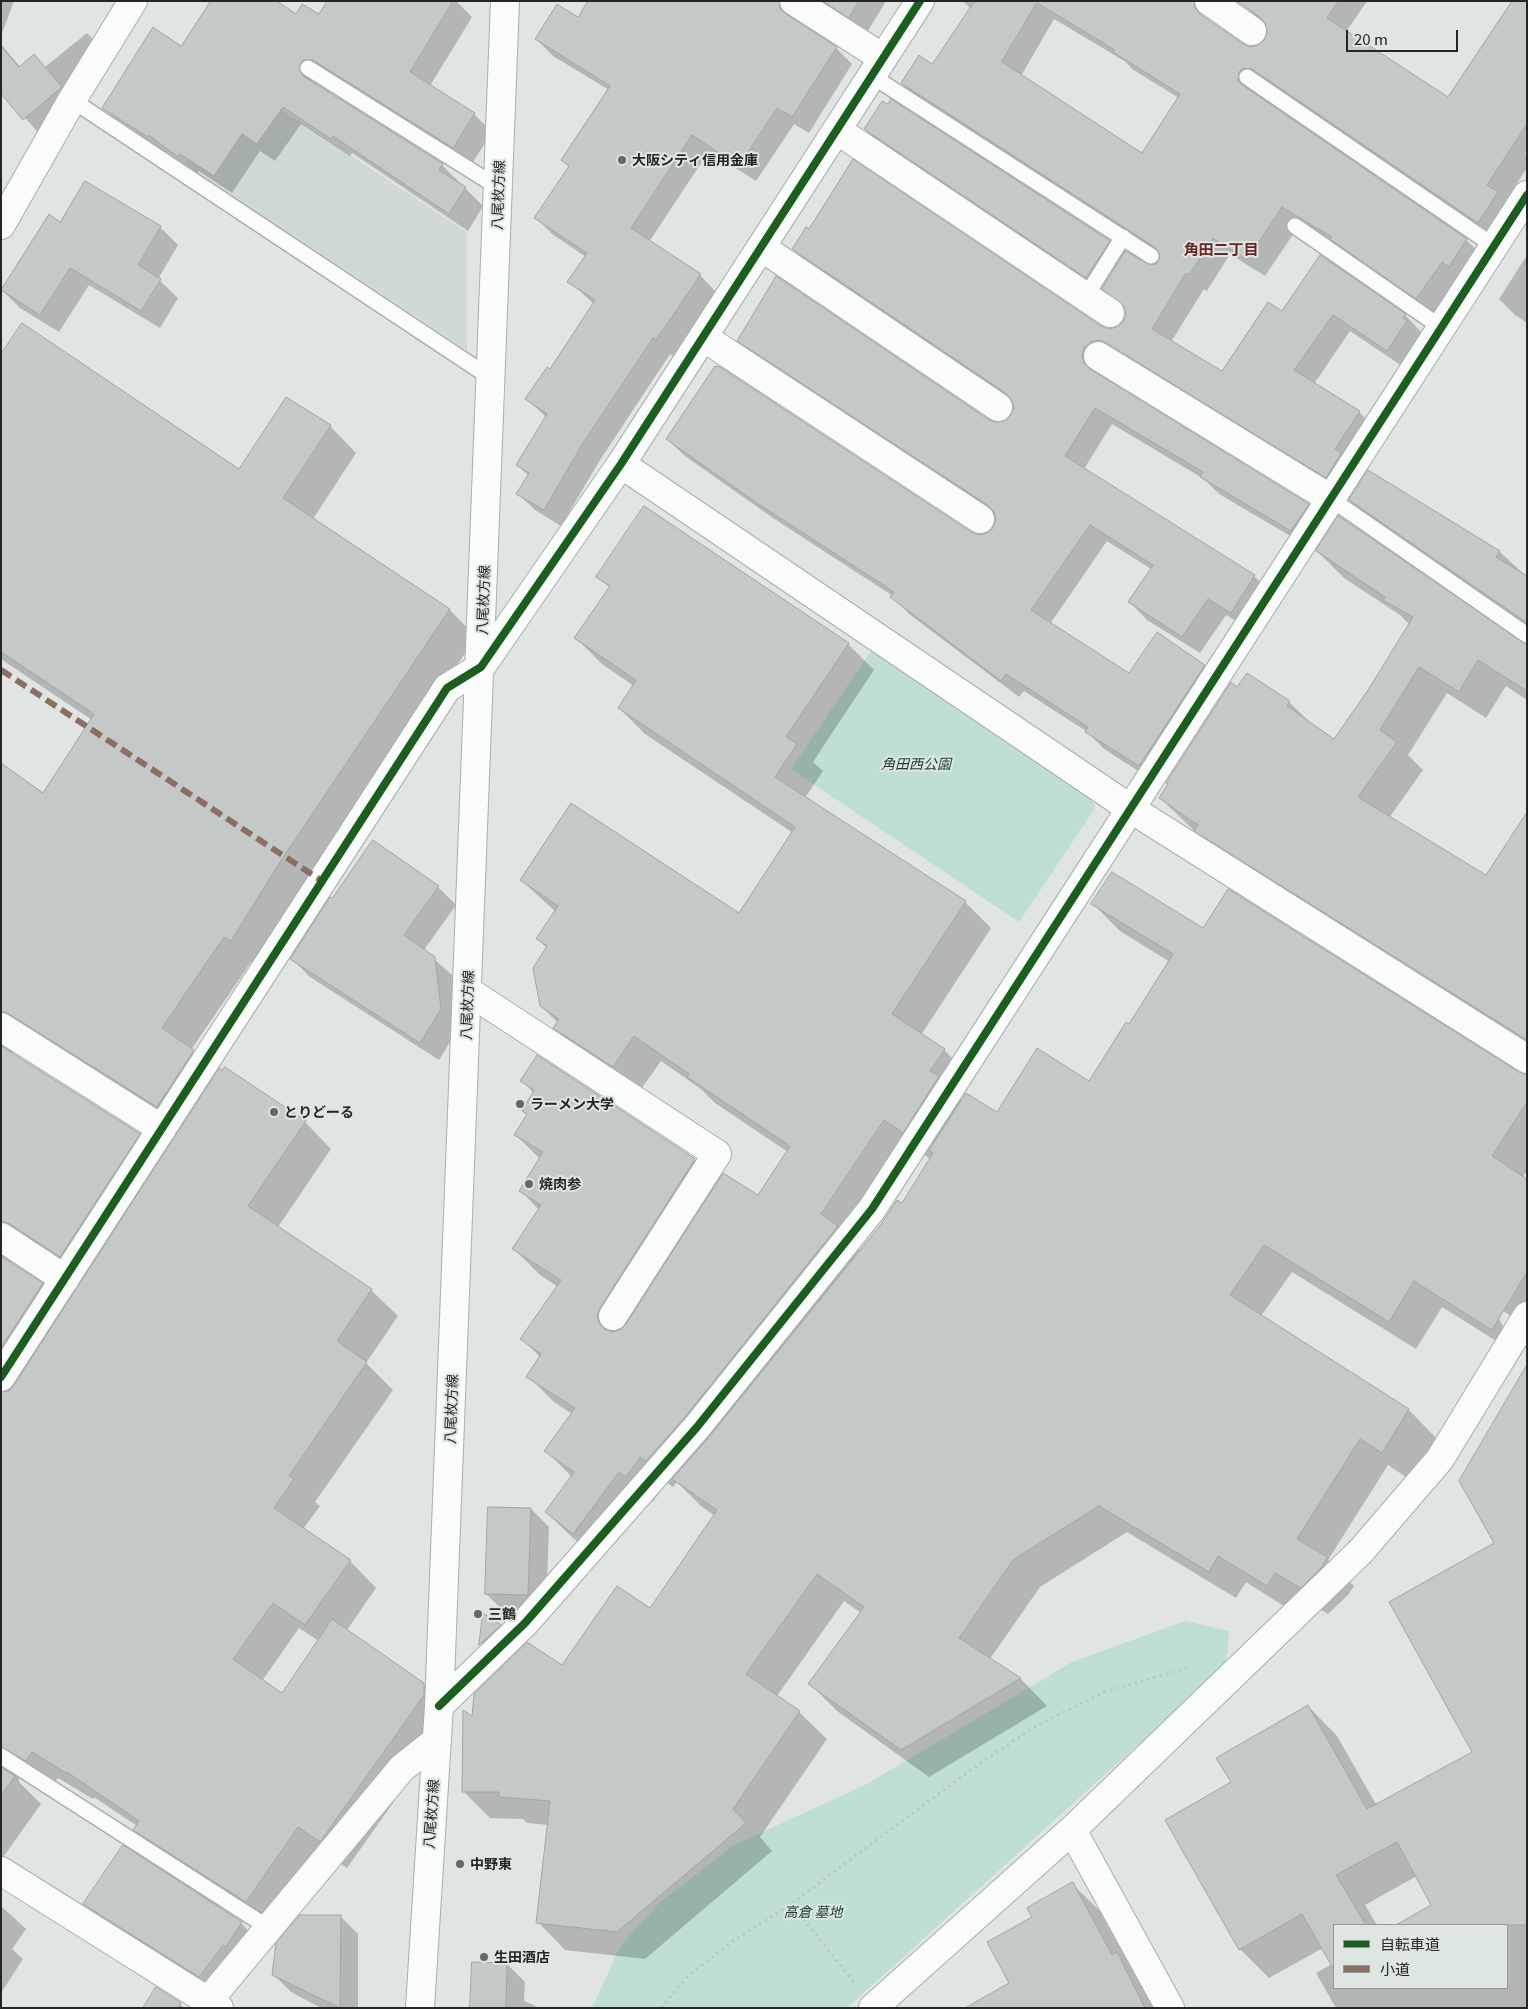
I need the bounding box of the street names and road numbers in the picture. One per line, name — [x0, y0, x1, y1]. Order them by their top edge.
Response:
street label: 八尾枚方線 — [488, 160, 508, 230]
street label: 八尾枚方線 — [473, 565, 493, 635]
street label: 八尾枚方線 — [457, 970, 477, 1040]
street label: 八尾枚方線 — [441, 1374, 461, 1444]
street label: 八尾枚方線 — [420, 1778, 442, 1850]

